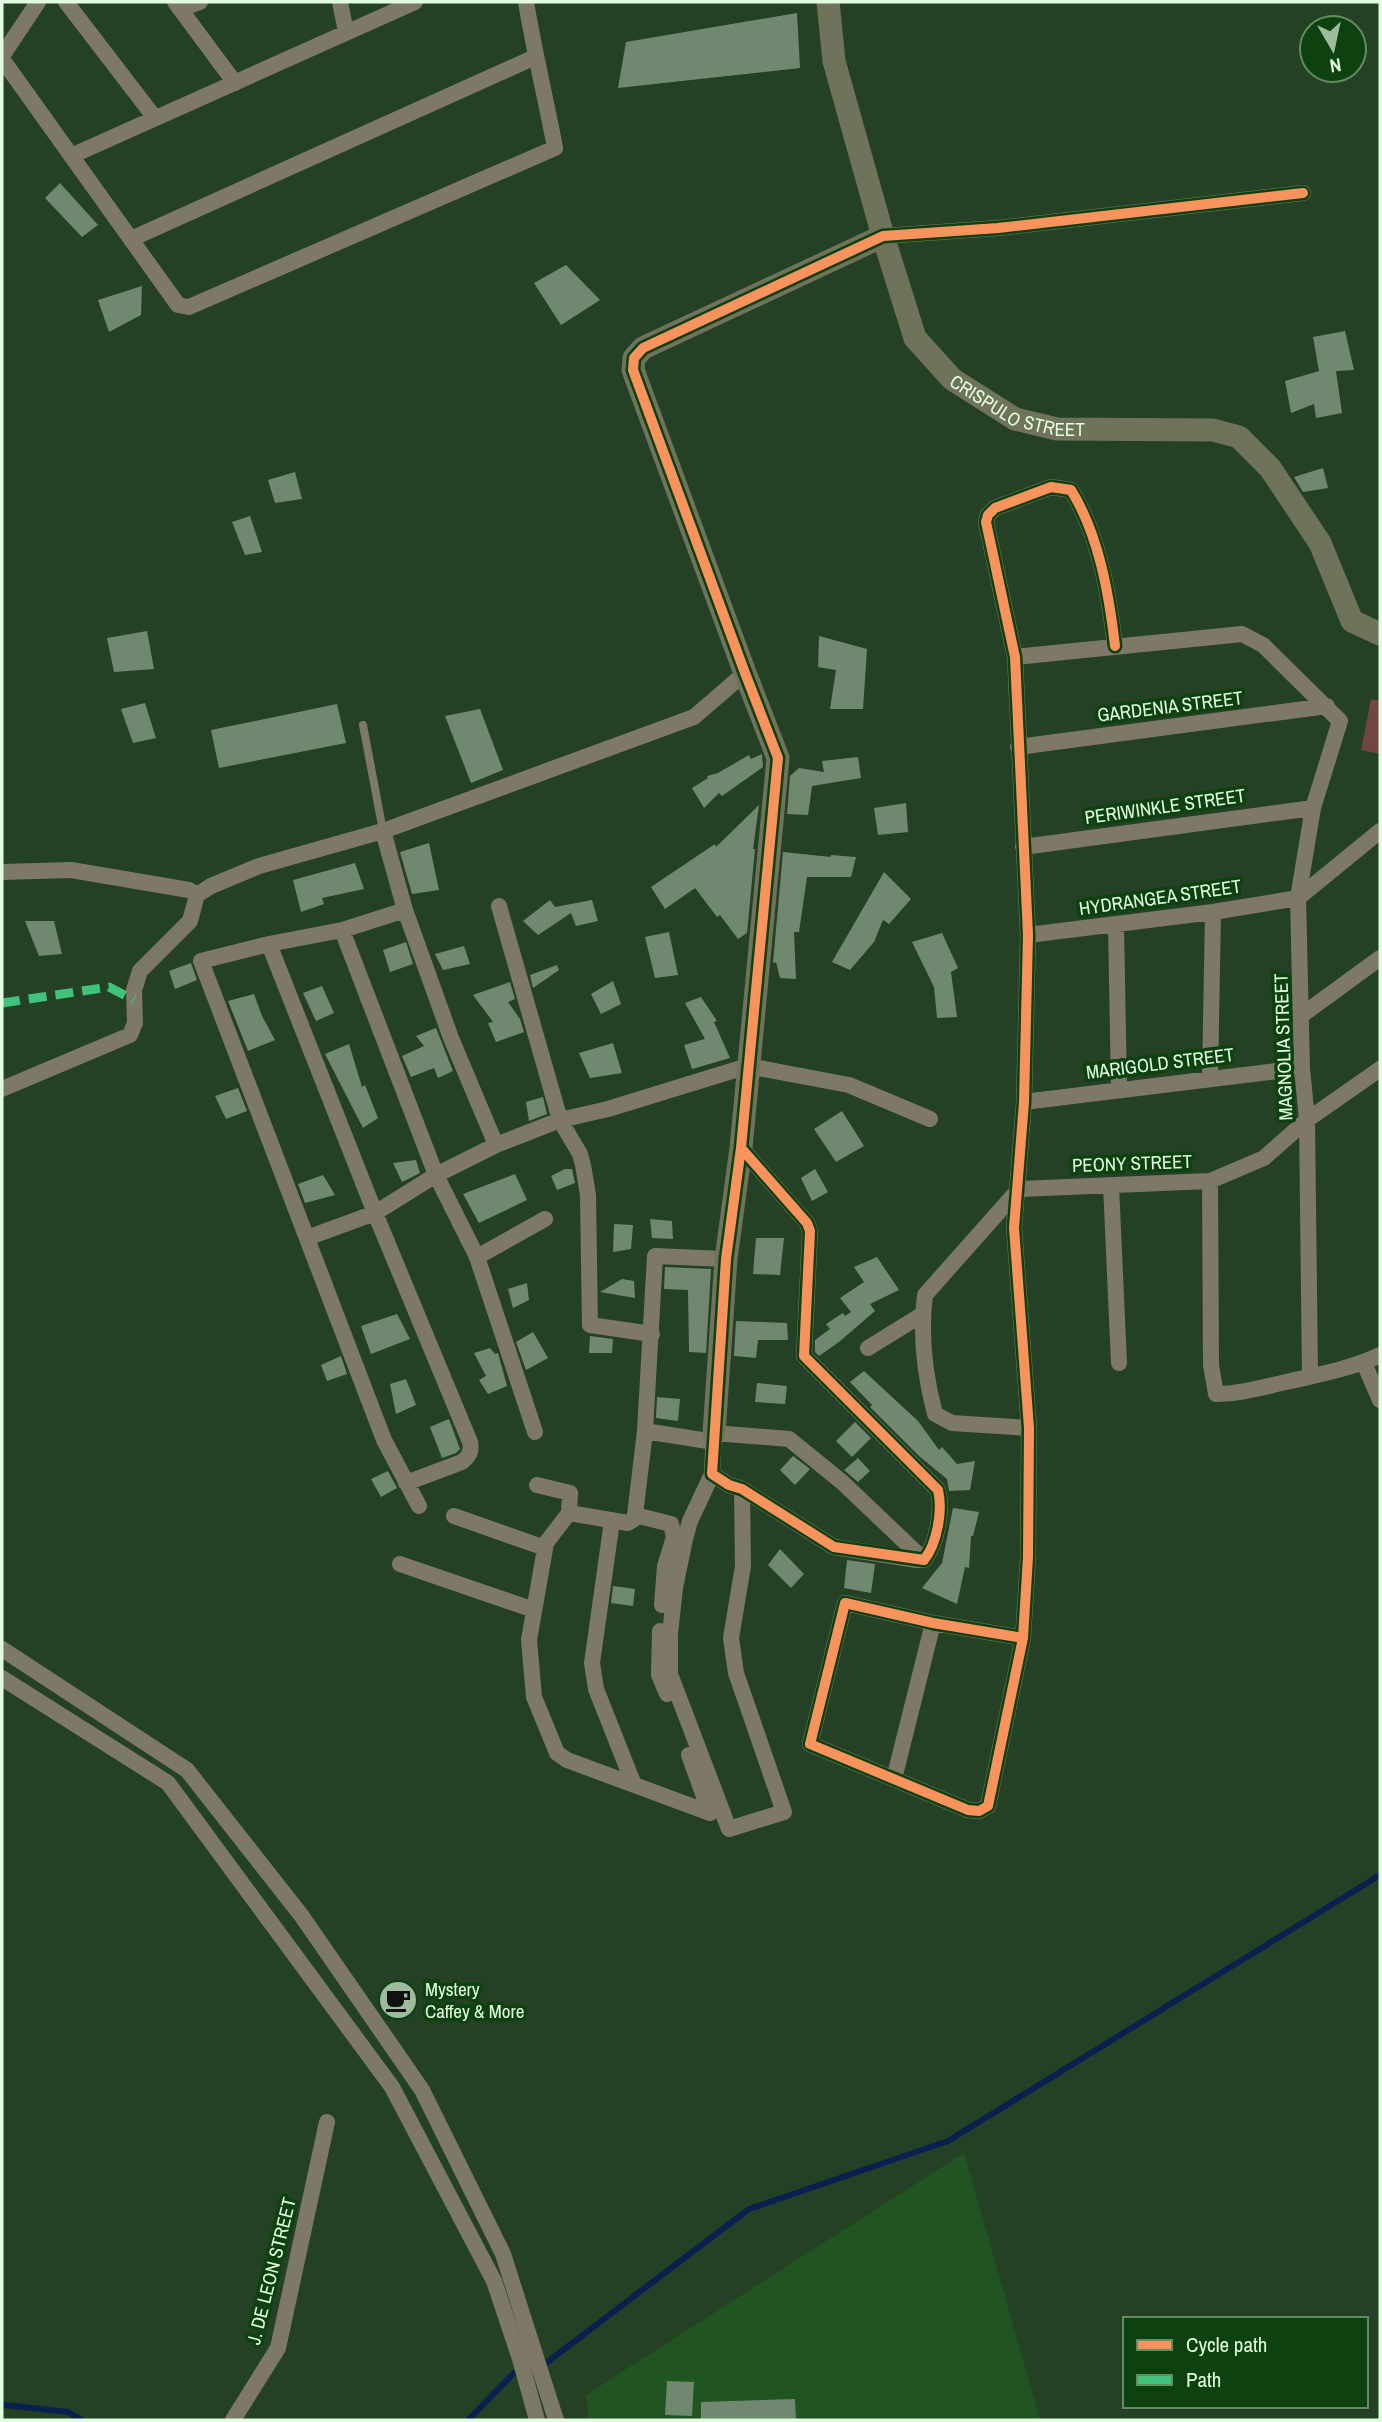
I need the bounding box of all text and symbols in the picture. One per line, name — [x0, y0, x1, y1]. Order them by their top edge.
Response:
north arrow — [1298, 14, 1368, 84]
text: N — [1328, 52, 1343, 80]
street label: CRISPULO STREET — [945, 368, 1085, 442]
street label: GARDENIA STREET — [1096, 684, 1245, 728]
street label: PERIWINKLE STREET — [1083, 782, 1247, 830]
street label: HYDRANGEA STREET — [1077, 873, 1243, 921]
street label: MAGNOLIA STREET — [1267, 973, 1299, 1121]
street label: MARIGOLD STREET — [1085, 1041, 1236, 1085]
street label: PEONY STREET — [1072, 1148, 1193, 1178]
place label: Mystery Caffey & More — [425, 1976, 524, 2024]
cafe icon: Mystery Caffey & More — [377, 1979, 419, 2021]
street label: J. DE LEON STREET — [240, 2194, 302, 2347]
legend — [1123, 2317, 1368, 2408]
text: Cycle path — [1186, 2330, 1267, 2359]
text: Path — [1186, 2365, 1221, 2394]

